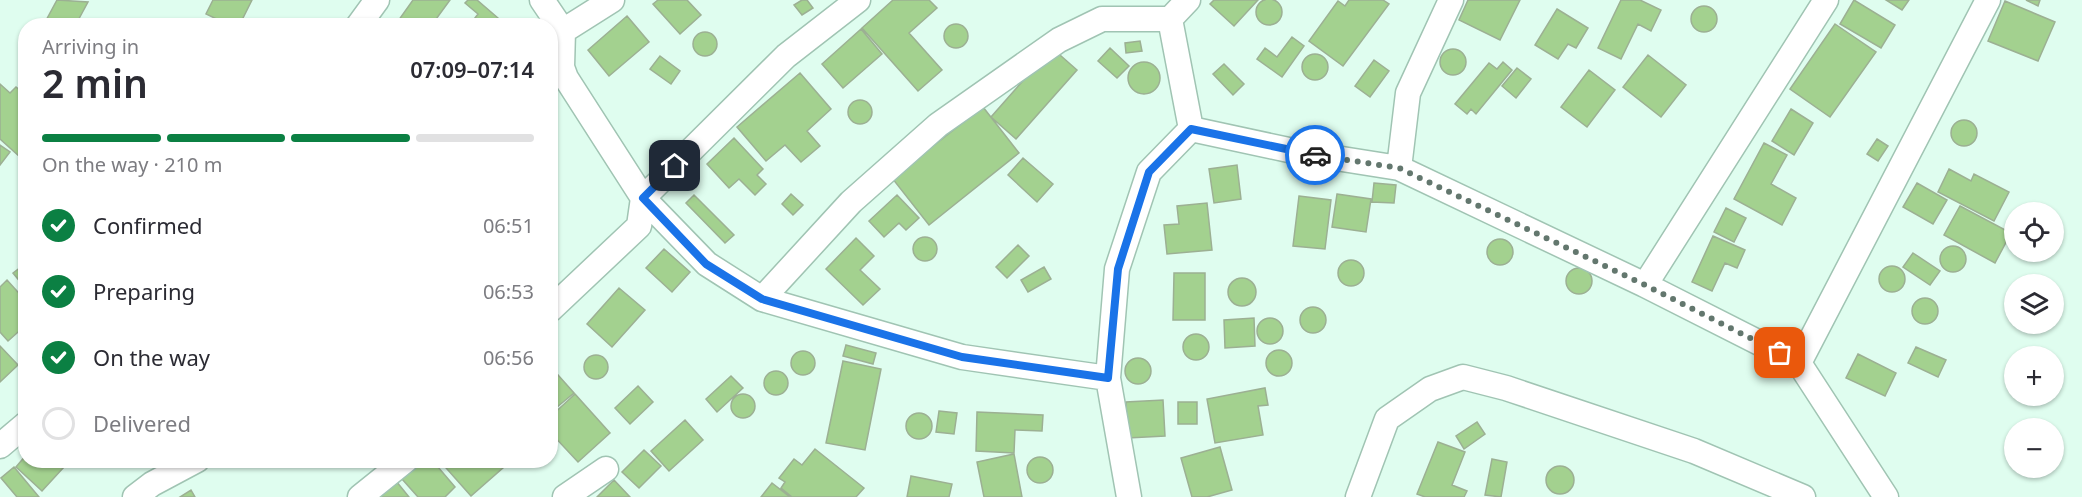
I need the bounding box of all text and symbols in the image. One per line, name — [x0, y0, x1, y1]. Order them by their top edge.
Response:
text: Arriving in — [42, 33, 139, 60]
text: 07:09–07:14 — [410, 54, 534, 84]
text: 2 min — [42, 56, 148, 109]
courier — [1285, 125, 1345, 185]
icon: car — [1299, 139, 1332, 172]
pin — [649, 140, 700, 191]
icon: home — [658, 149, 691, 182]
text: On the way · 210 m — [42, 151, 222, 178]
map controls — [2004, 202, 2064, 478]
button: locate — [2004, 202, 2064, 262]
icon: check — [42, 209, 75, 242]
text: Confirmed — [93, 210, 203, 240]
text: 06:51 — [483, 212, 534, 239]
button: layers — [2004, 274, 2064, 334]
icon: check — [42, 275, 75, 308]
text: Preparing — [93, 276, 195, 306]
text: 06:53 — [483, 278, 534, 305]
pin — [1754, 327, 1805, 378]
icon: bag — [1763, 336, 1796, 369]
icon: check — [42, 341, 75, 374]
text: On the way — [93, 342, 210, 372]
text: 06:56 — [483, 344, 534, 371]
button: + — [2004, 346, 2064, 406]
text: Delivered — [93, 408, 191, 438]
button: − — [2004, 418, 2064, 478]

